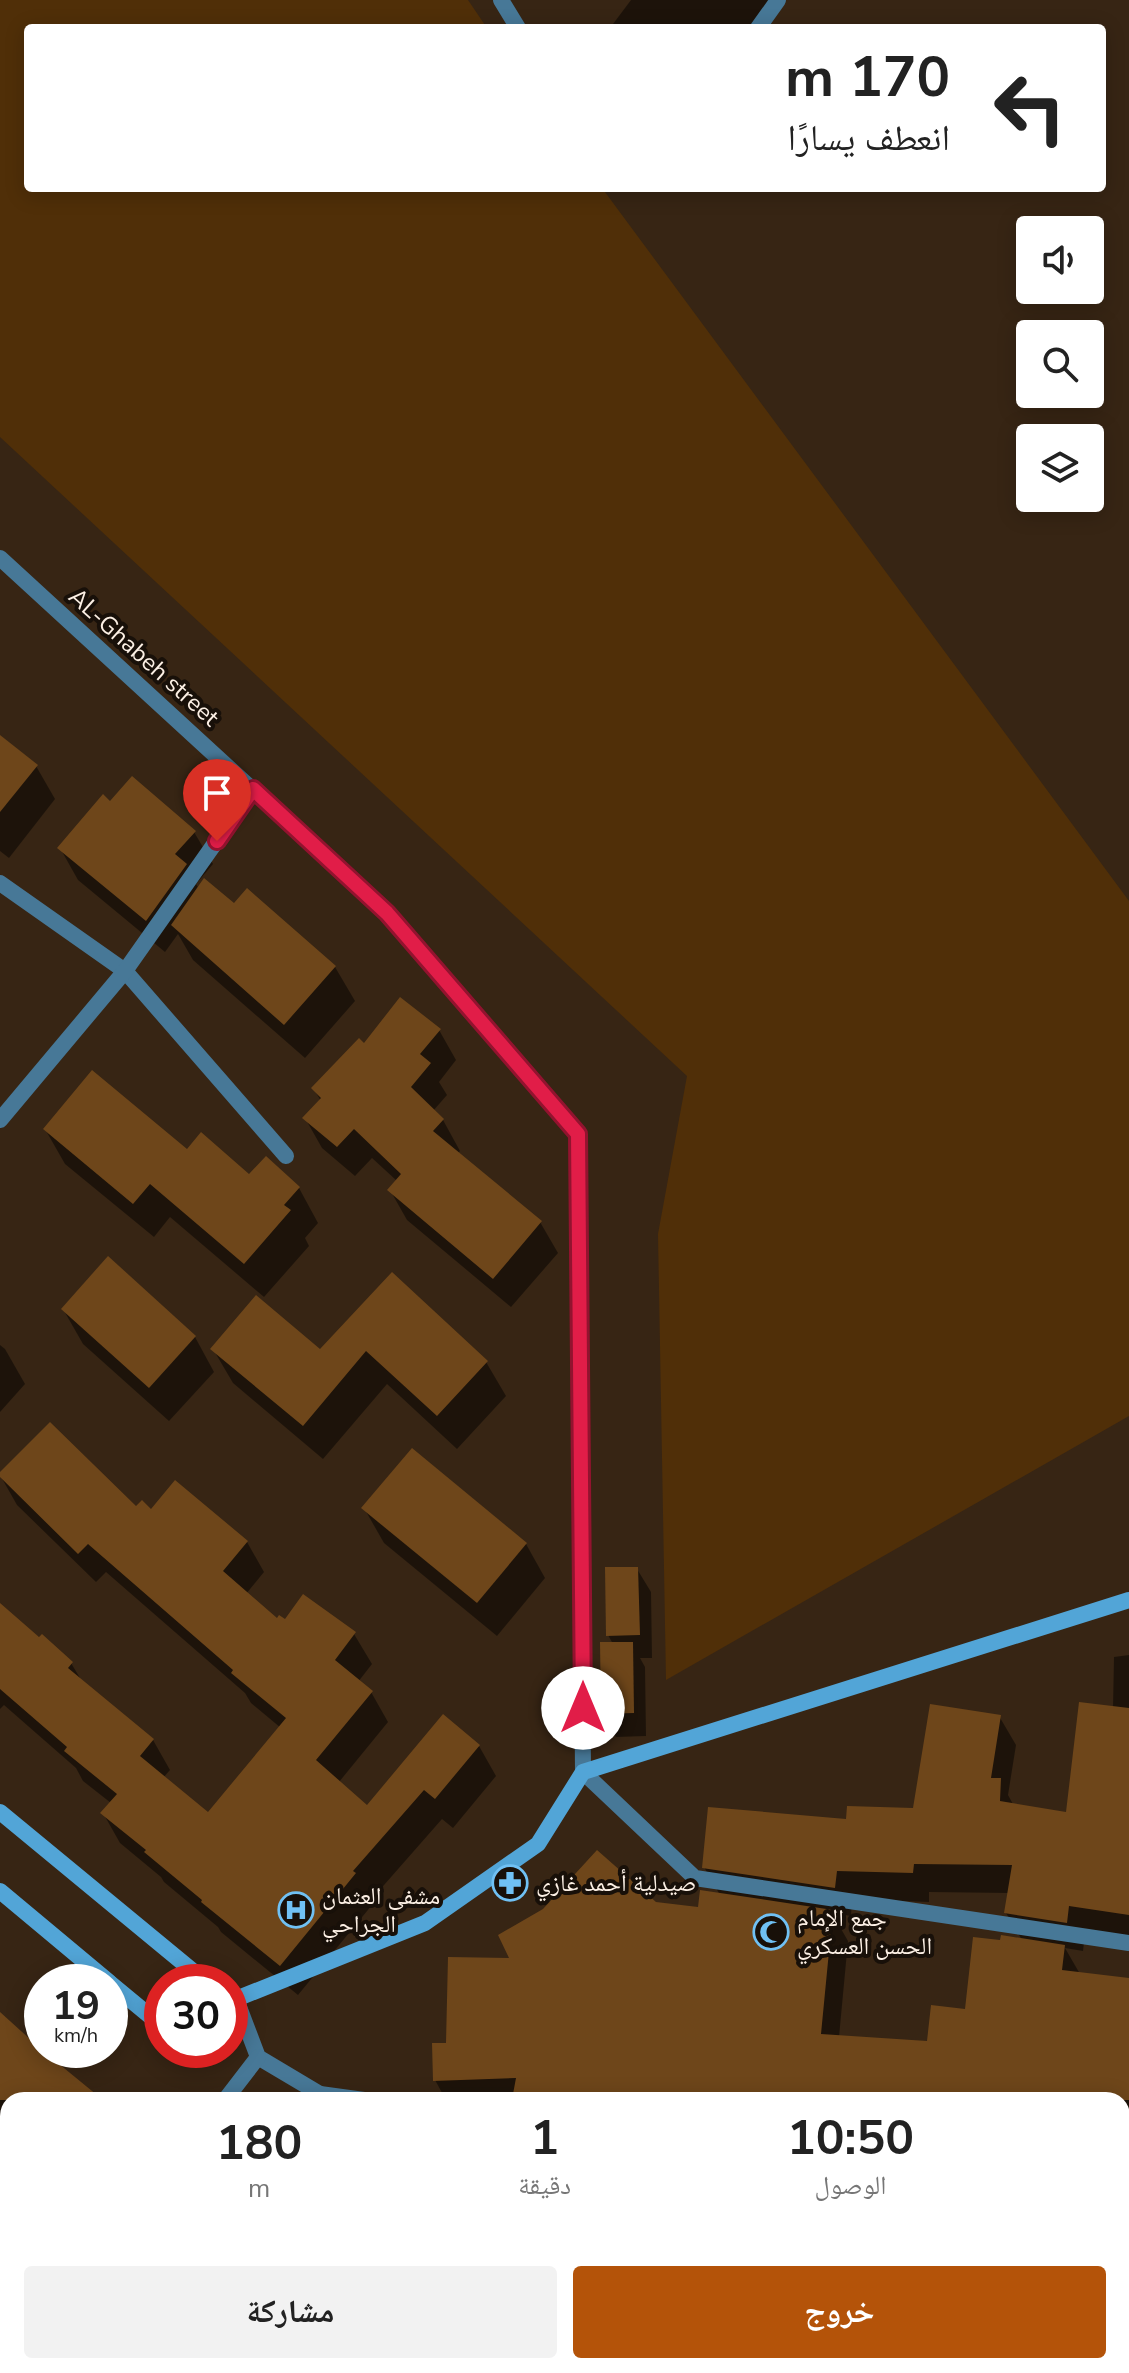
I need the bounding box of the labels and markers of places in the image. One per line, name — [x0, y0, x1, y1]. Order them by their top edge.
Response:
pin — [183, 759, 251, 841]
pharmacy icon: صيدلية أحمد غازي — [491, 1864, 529, 1902]
place label: صيدلية أحمد غازي — [536, 1867, 696, 1902]
place label: مشفى العثمان الجراحي — [322, 1880, 440, 1943]
hospital icon: مشفى العثمان الجراحي — [277, 1891, 315, 1929]
place label: جمع الإمام الحسن العسكري — [797, 1902, 932, 1965]
mosque icon: جمع الإمام الحسن العسكري — [752, 1913, 790, 1951]

